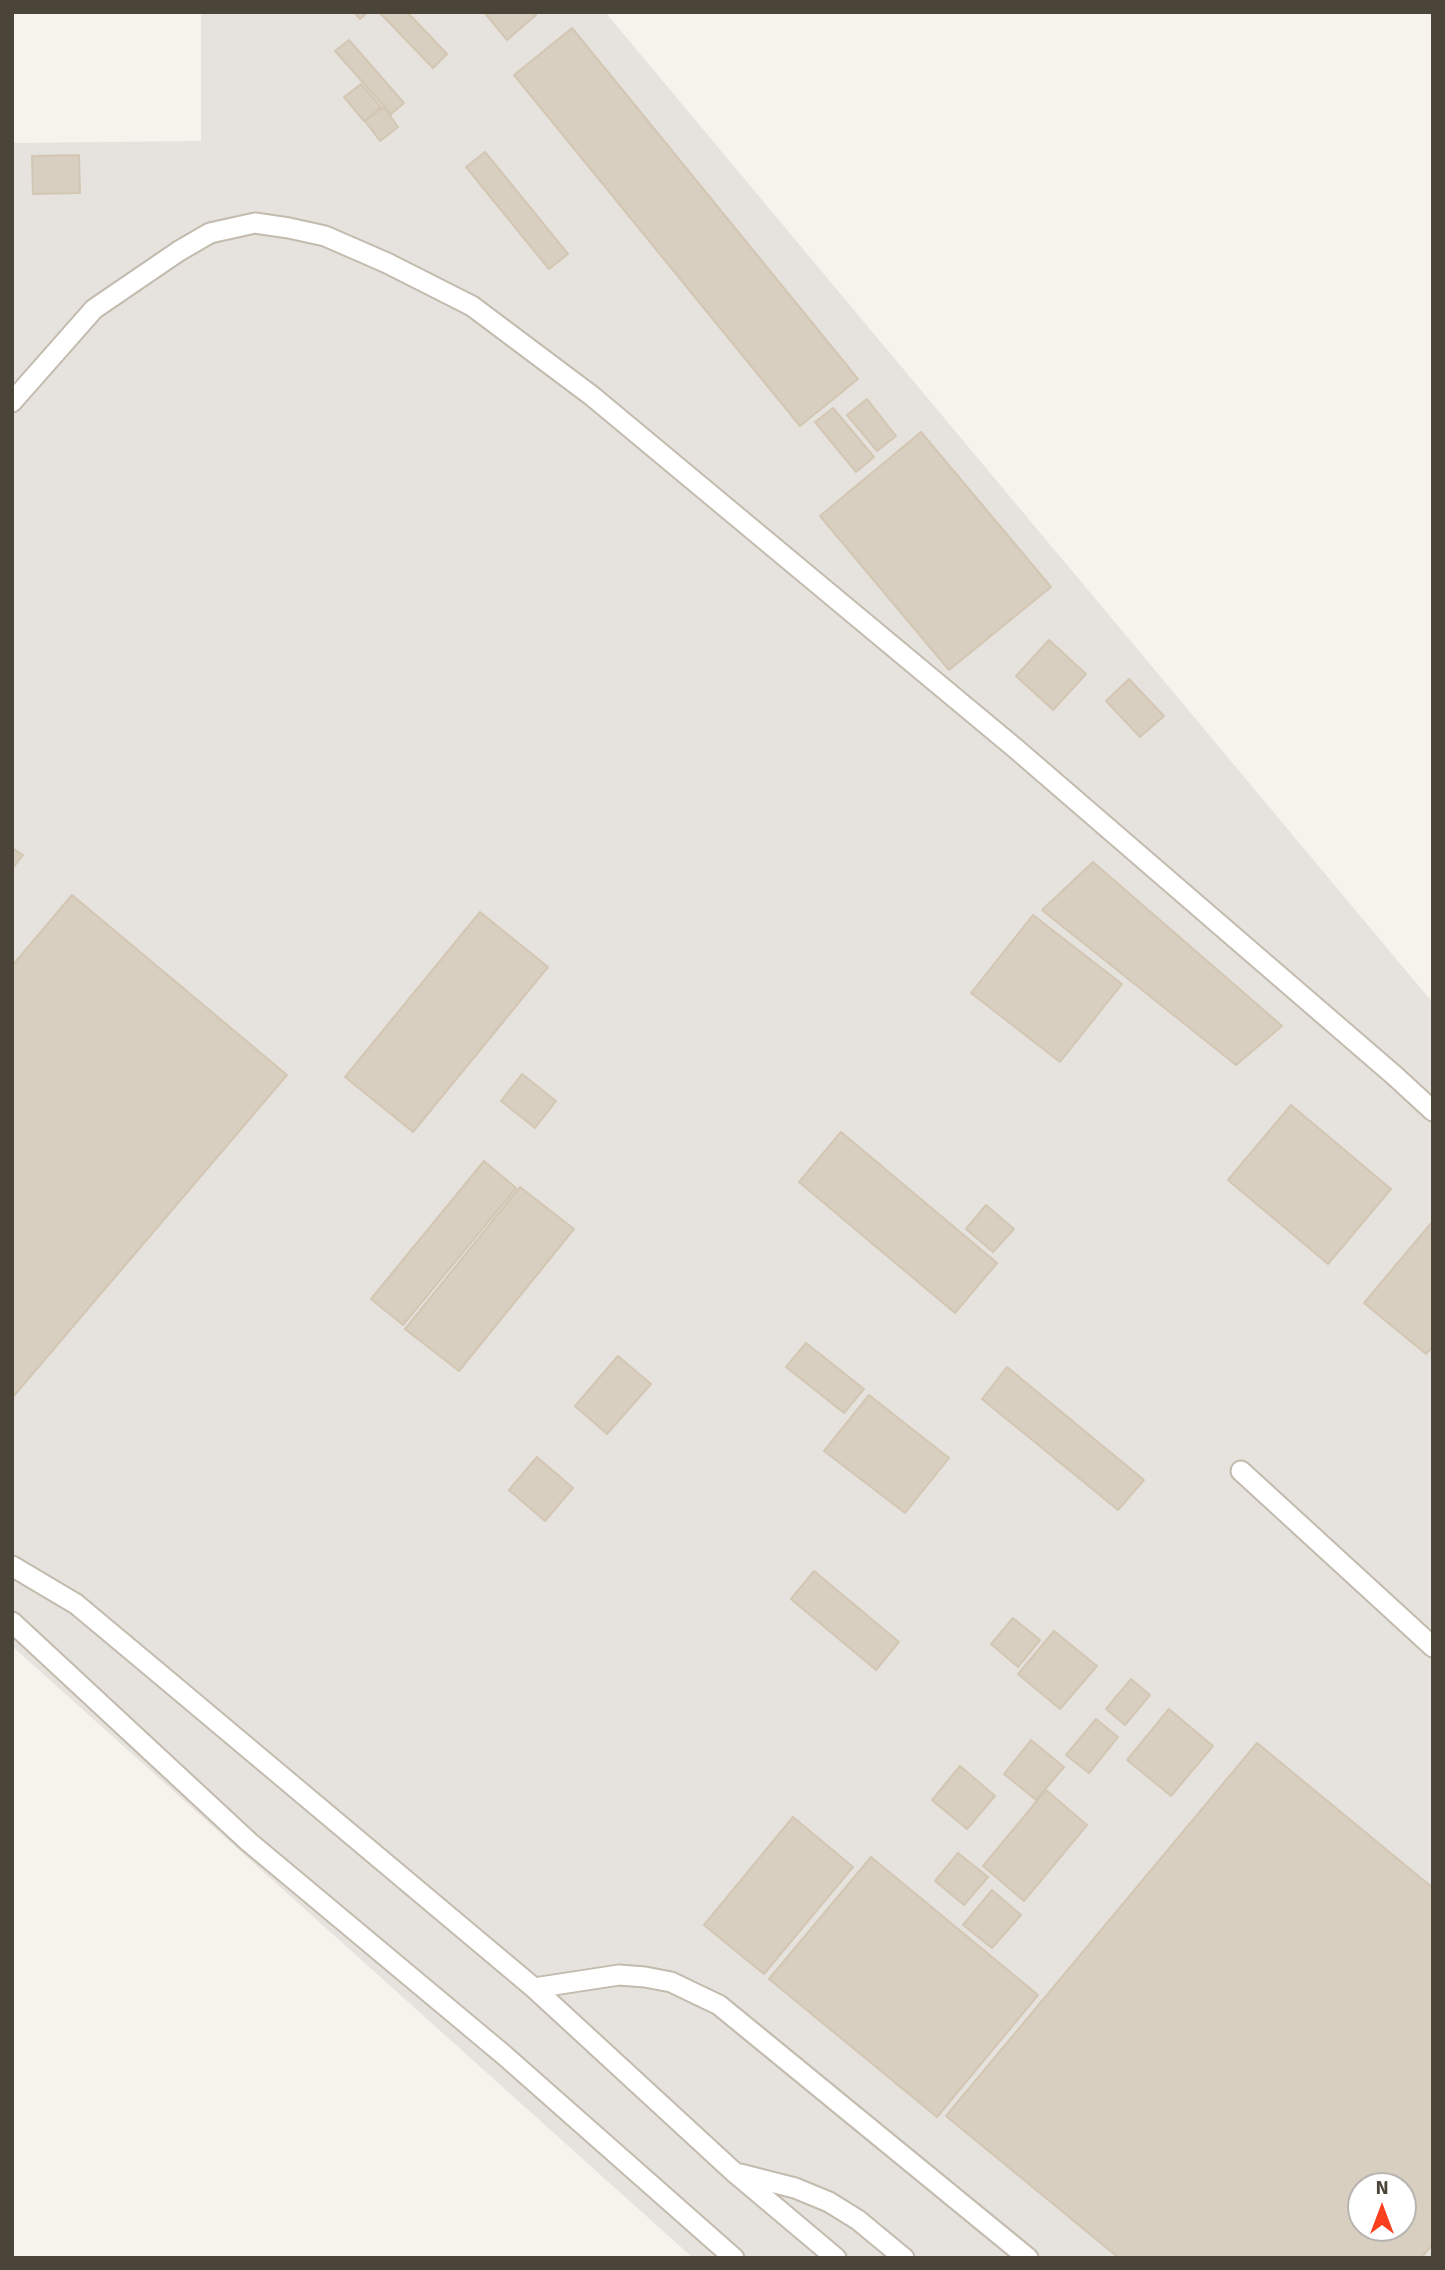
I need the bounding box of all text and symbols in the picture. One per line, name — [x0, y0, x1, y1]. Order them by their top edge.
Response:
north arrow — [1347, 2172, 1417, 2242]
text: N — [1375, 2176, 1389, 2200]

